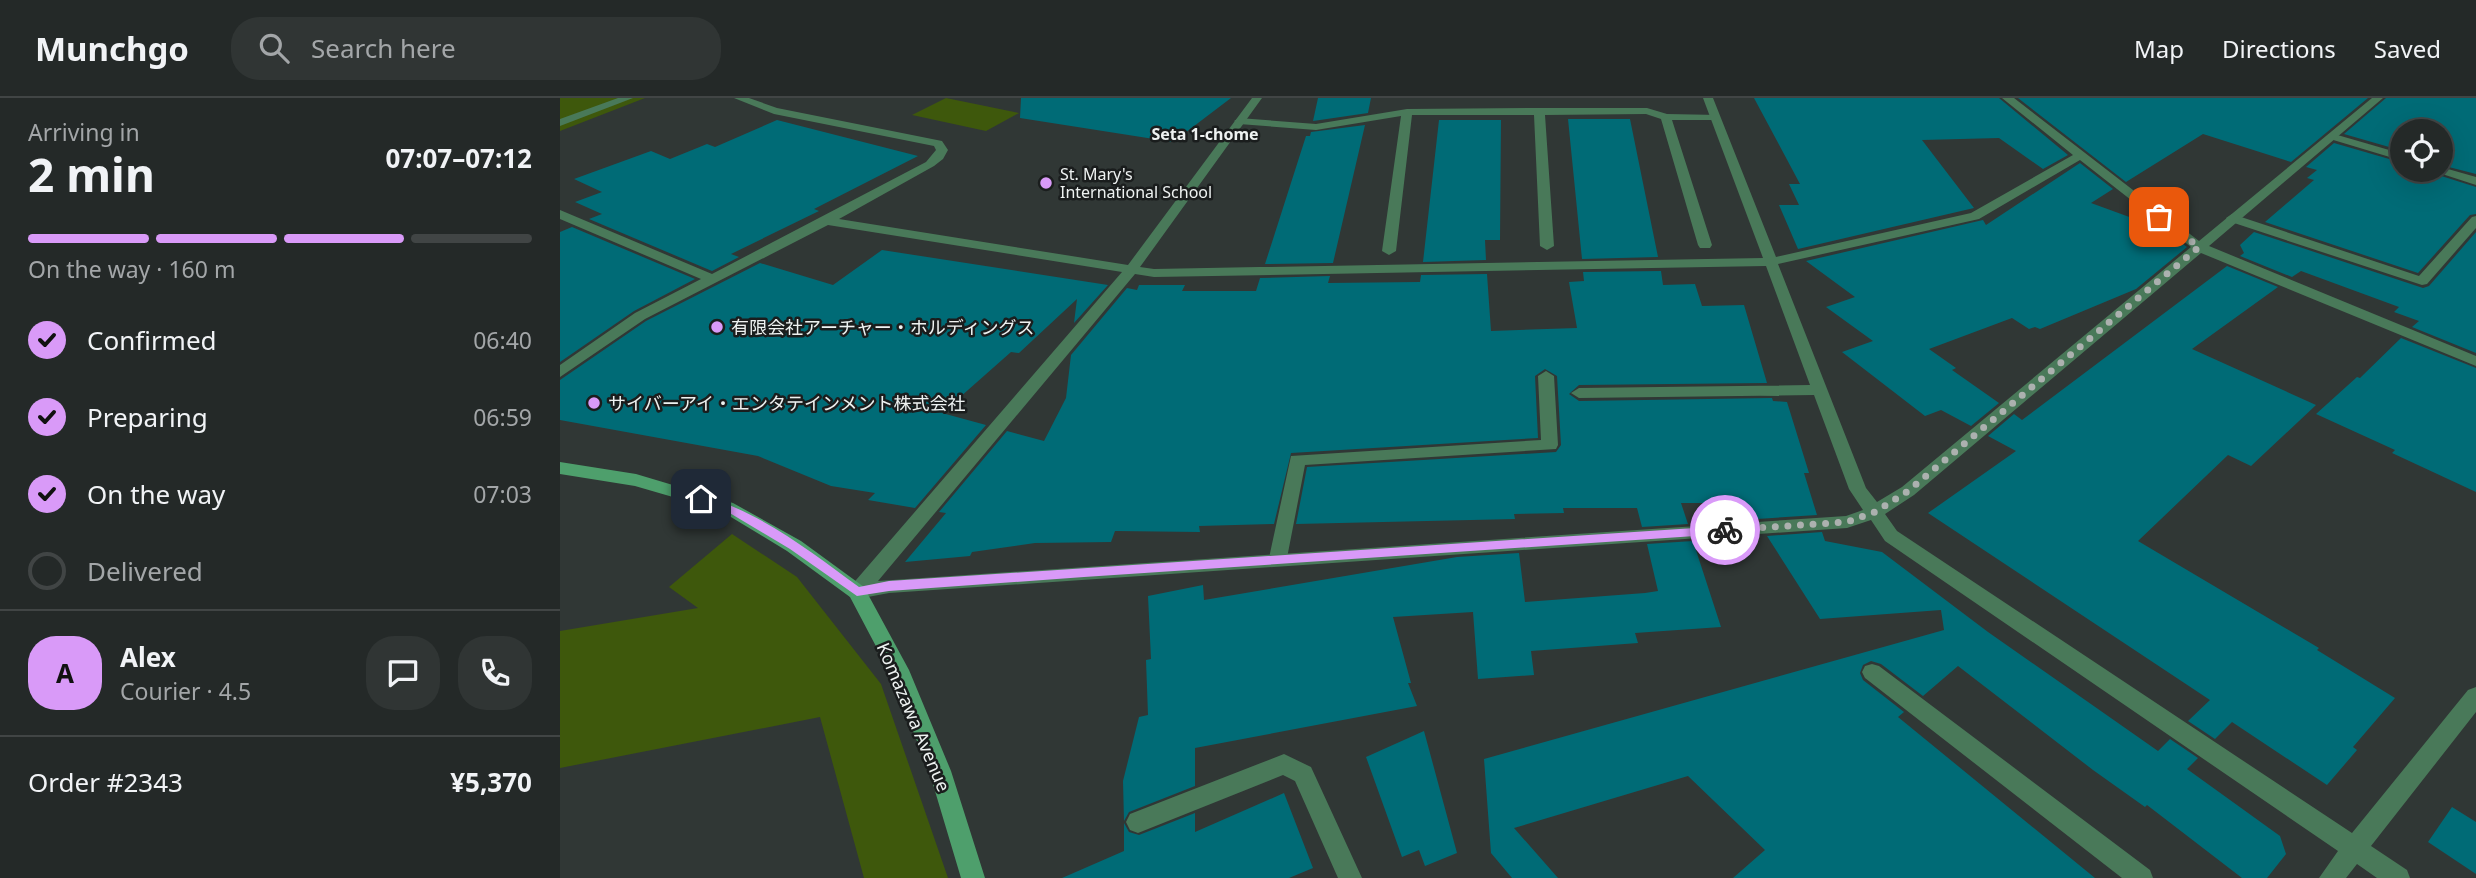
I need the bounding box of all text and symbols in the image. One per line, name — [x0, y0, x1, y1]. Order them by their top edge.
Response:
search box — [231, 17, 721, 80]
text: Munchgo — [35, 26, 189, 71]
icon: search — [255, 29, 293, 67]
text: Search here — [311, 30, 456, 66]
text: Map — [2134, 32, 2184, 65]
text: Directions — [2222, 32, 2336, 65]
text: Saved — [2374, 32, 2441, 65]
text: Arriving in — [28, 116, 140, 148]
map controls — [2390, 119, 2453, 182]
button: locate — [2390, 119, 2453, 182]
district label: Seta 1-chome — [1151, 123, 1259, 145]
text: 07:07–07:12 — [385, 140, 532, 176]
text: 2 min — [28, 143, 155, 205]
place label: St. Mary's International School — [1060, 163, 1212, 203]
marker: St. Mary's International School — [1038, 175, 1054, 191]
pin — [2129, 187, 2189, 247]
icon: bag — [2140, 198, 2178, 236]
text: On the way · 160 m — [28, 253, 235, 285]
place label: 有限会社アーチャー・ホルディングス — [731, 315, 1034, 339]
marker: 有限会社アーチャー・ホルディングス — [709, 319, 725, 335]
icon: check — [28, 321, 66, 359]
text: Confirmed — [87, 322, 217, 358]
text: 06:40 — [473, 324, 532, 356]
place label: サイバーアイ・エンタテインメント株式会社 — [608, 391, 965, 415]
marker: サイバーアイ・エンタテインメント株式会社 — [586, 395, 602, 411]
icon: check — [28, 398, 66, 436]
text: Preparing — [87, 399, 208, 435]
text: 06:59 — [473, 401, 532, 433]
pin — [671, 469, 731, 529]
icon: check — [28, 475, 66, 513]
text: On the way — [87, 476, 225, 512]
text: 07:03 — [473, 478, 532, 510]
icon: home — [682, 480, 720, 518]
courier — [1690, 495, 1760, 565]
icon: bike — [1706, 511, 1744, 549]
text: Delivered — [87, 553, 203, 589]
button: chat — [366, 636, 440, 710]
button: phone — [458, 636, 532, 710]
text: Alex — [120, 639, 176, 675]
street label: Komazawa Avenue — [872, 639, 956, 795]
text: A — [56, 655, 74, 691]
text: Courier · 4.5 — [120, 675, 251, 707]
text: Order #2343 — [28, 764, 183, 800]
text: ¥5,370 — [450, 764, 532, 800]

